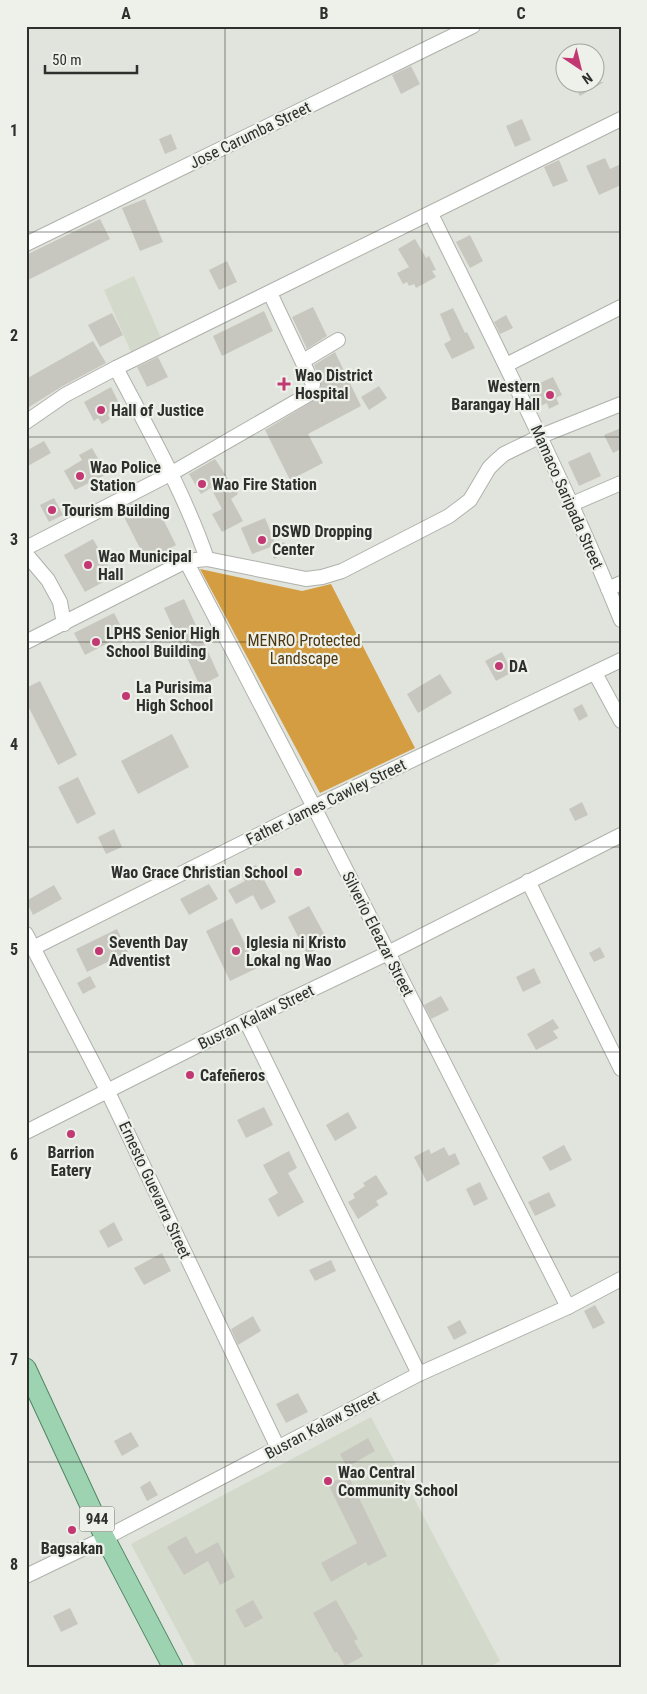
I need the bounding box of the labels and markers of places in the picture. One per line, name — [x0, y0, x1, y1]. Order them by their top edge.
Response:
place label: Wao District Hospital — [295, 366, 373, 403]
marker: Wao District Hospital — [277, 377, 291, 391]
place label: Western Barangay Hall — [451, 377, 540, 414]
marker: Western Barangay Hall — [544, 389, 556, 401]
place label: Hall of Justice — [111, 401, 204, 420]
marker: Hall of Justice — [95, 404, 107, 416]
place label: Wao Police Station — [90, 458, 161, 495]
marker: Wao Police Station — [74, 470, 86, 482]
place label: Wao Fire Station — [212, 475, 317, 494]
marker: Wao Fire Station — [196, 478, 208, 490]
place label: Tourism Building — [62, 501, 170, 520]
marker: Tourism Building — [46, 504, 58, 516]
place label: DSWD Dropping Center — [272, 522, 372, 559]
marker: DSWD Dropping Center — [256, 534, 268, 546]
place label: Wao Municipal Hall — [98, 547, 192, 584]
marker: Wao Municipal Hall — [82, 559, 94, 571]
place label: LPHS Senior High School Building — [106, 624, 220, 661]
marker: LPHS Senior High School Building — [90, 636, 102, 648]
place label: DA — [509, 657, 528, 676]
marker: DA — [493, 660, 505, 672]
place label: La Purisima High School — [136, 678, 213, 715]
marker: La Purisima High School — [120, 690, 132, 702]
place label: Wao Grace Christian School — [111, 863, 288, 882]
marker: Wao Grace Christian School — [292, 866, 304, 878]
place label: Seventh Day Adventist — [109, 933, 188, 970]
place label: Iglesia ni Kristo Lokal ng Wao — [246, 933, 346, 970]
marker: Seventh Day Adventist — [93, 945, 105, 957]
marker: Iglesia ni Kristo Lokal ng Wao — [230, 945, 242, 957]
place label: Cafeñeros — [200, 1066, 265, 1085]
marker: Cafeñeros — [184, 1069, 196, 1081]
marker: Barrion Eatery — [65, 1128, 77, 1140]
place label: Barrion Eatery — [48, 1143, 95, 1180]
place label: Wao Central Community School — [338, 1463, 458, 1500]
marker: Wao Central Community School — [322, 1475, 334, 1487]
marker: Bagsakan — [66, 1524, 78, 1536]
place label: Bagsakan — [41, 1539, 103, 1558]

